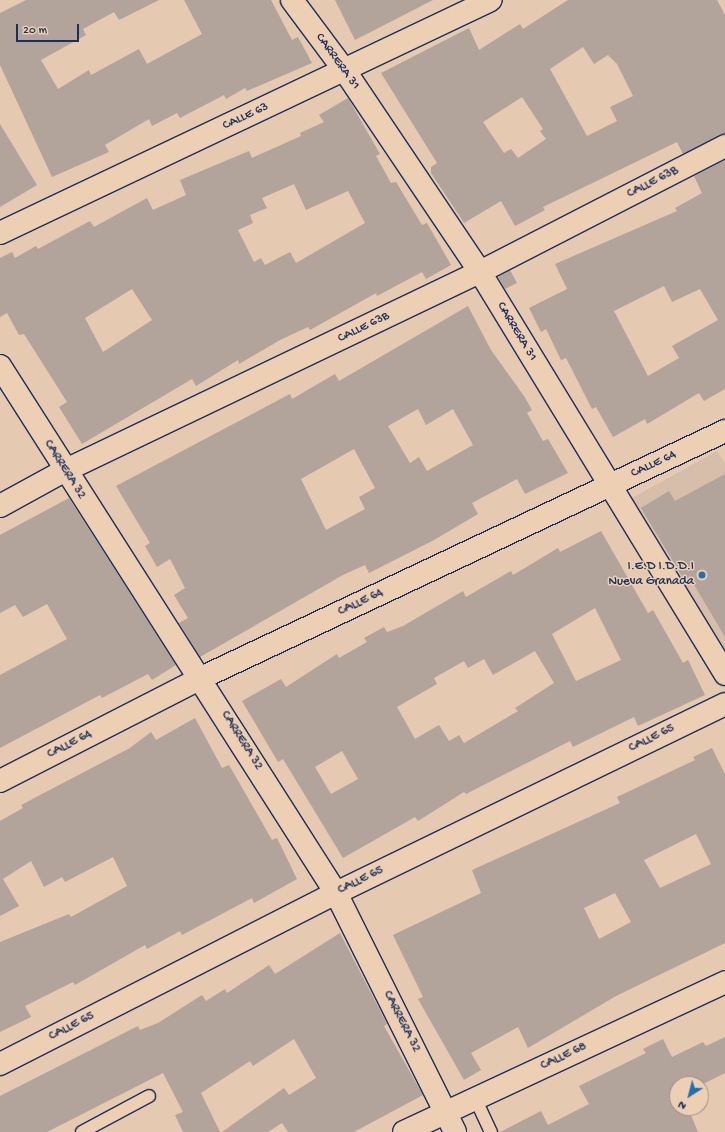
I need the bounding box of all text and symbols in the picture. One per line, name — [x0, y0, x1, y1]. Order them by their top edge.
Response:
scale bar — [18, 16, 81, 42]
text: 20 m — [23, 24, 47, 38]
street label: CARRERA 31 — [311, 31, 363, 93]
street label: CALLE 63 — [221, 100, 271, 134]
street label: CALLE 63B — [625, 163, 681, 203]
street label: CARRERA 31 — [492, 300, 540, 364]
street label: CALLE 63B — [336, 309, 392, 347]
street label: CARRERA 32 — [40, 437, 88, 503]
street label: CALLE 64 — [629, 448, 679, 482]
place label: I.E.D I.D.D.I Nueva Granada — [608, 560, 694, 591]
marker: I.E.D I.D.D.I Nueva Granada — [697, 570, 707, 580]
street label: CALLE 64 — [336, 586, 386, 620]
street label: CARRERA 32 — [217, 708, 265, 774]
street label: CALLE 65 — [627, 721, 677, 757]
street label: CALLE 64 — [45, 727, 95, 763]
street label: CALLE 65 — [336, 863, 386, 899]
street label: CARRERA 32 — [379, 989, 423, 1055]
street label: CALLE 65 — [47, 1009, 97, 1045]
street label: CALLE 68 — [538, 1040, 590, 1074]
north arrow — [669, 1076, 709, 1116]
text: N — [676, 1098, 689, 1112]

